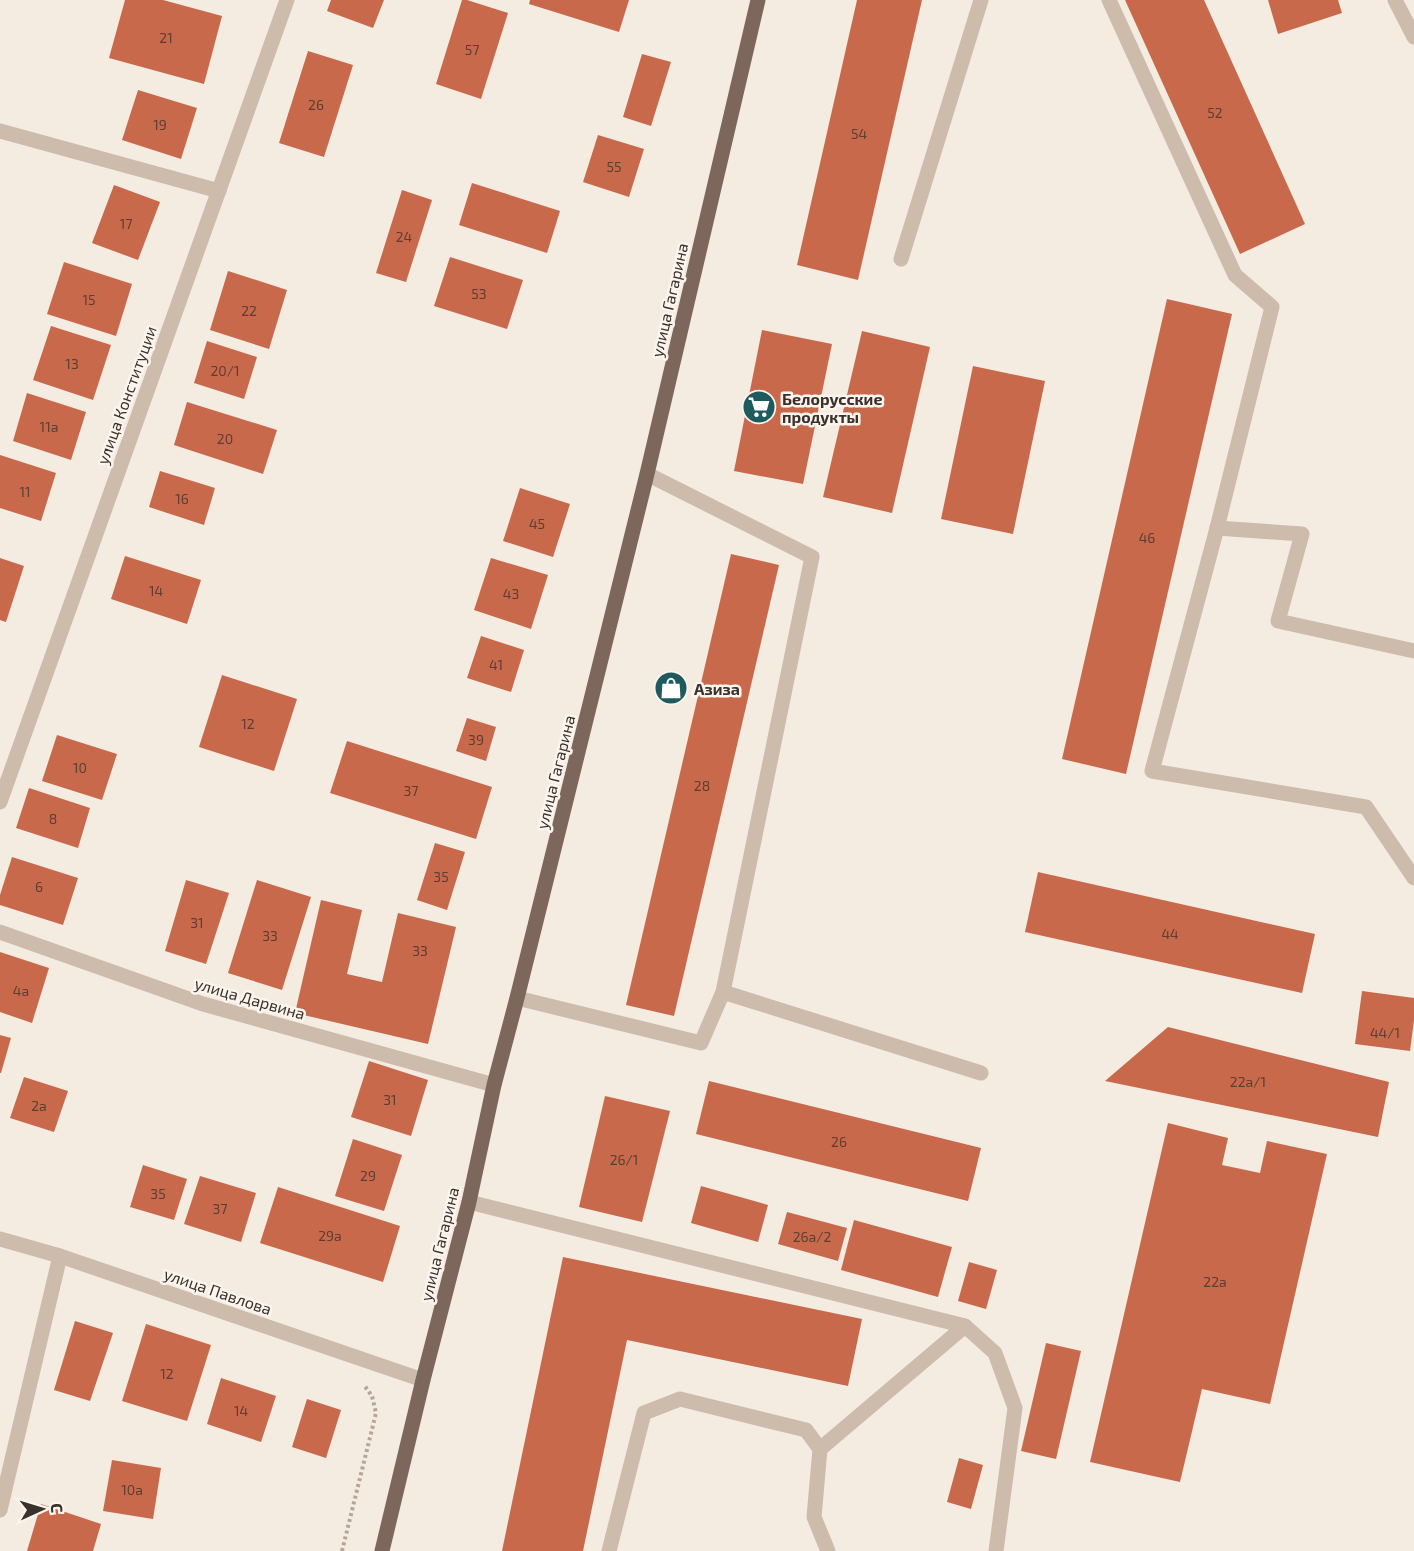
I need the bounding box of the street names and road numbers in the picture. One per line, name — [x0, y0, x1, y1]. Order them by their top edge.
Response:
street label: улица Гагарина — [647, 241, 692, 359]
street label: улица Конституции — [92, 323, 161, 467]
street label: улица Гагарина — [532, 713, 579, 831]
street label: улица Дарвина — [192, 973, 307, 1024]
street label: улица Гагарина — [416, 1185, 463, 1303]
street label: улица Павлова — [161, 1264, 274, 1319]

